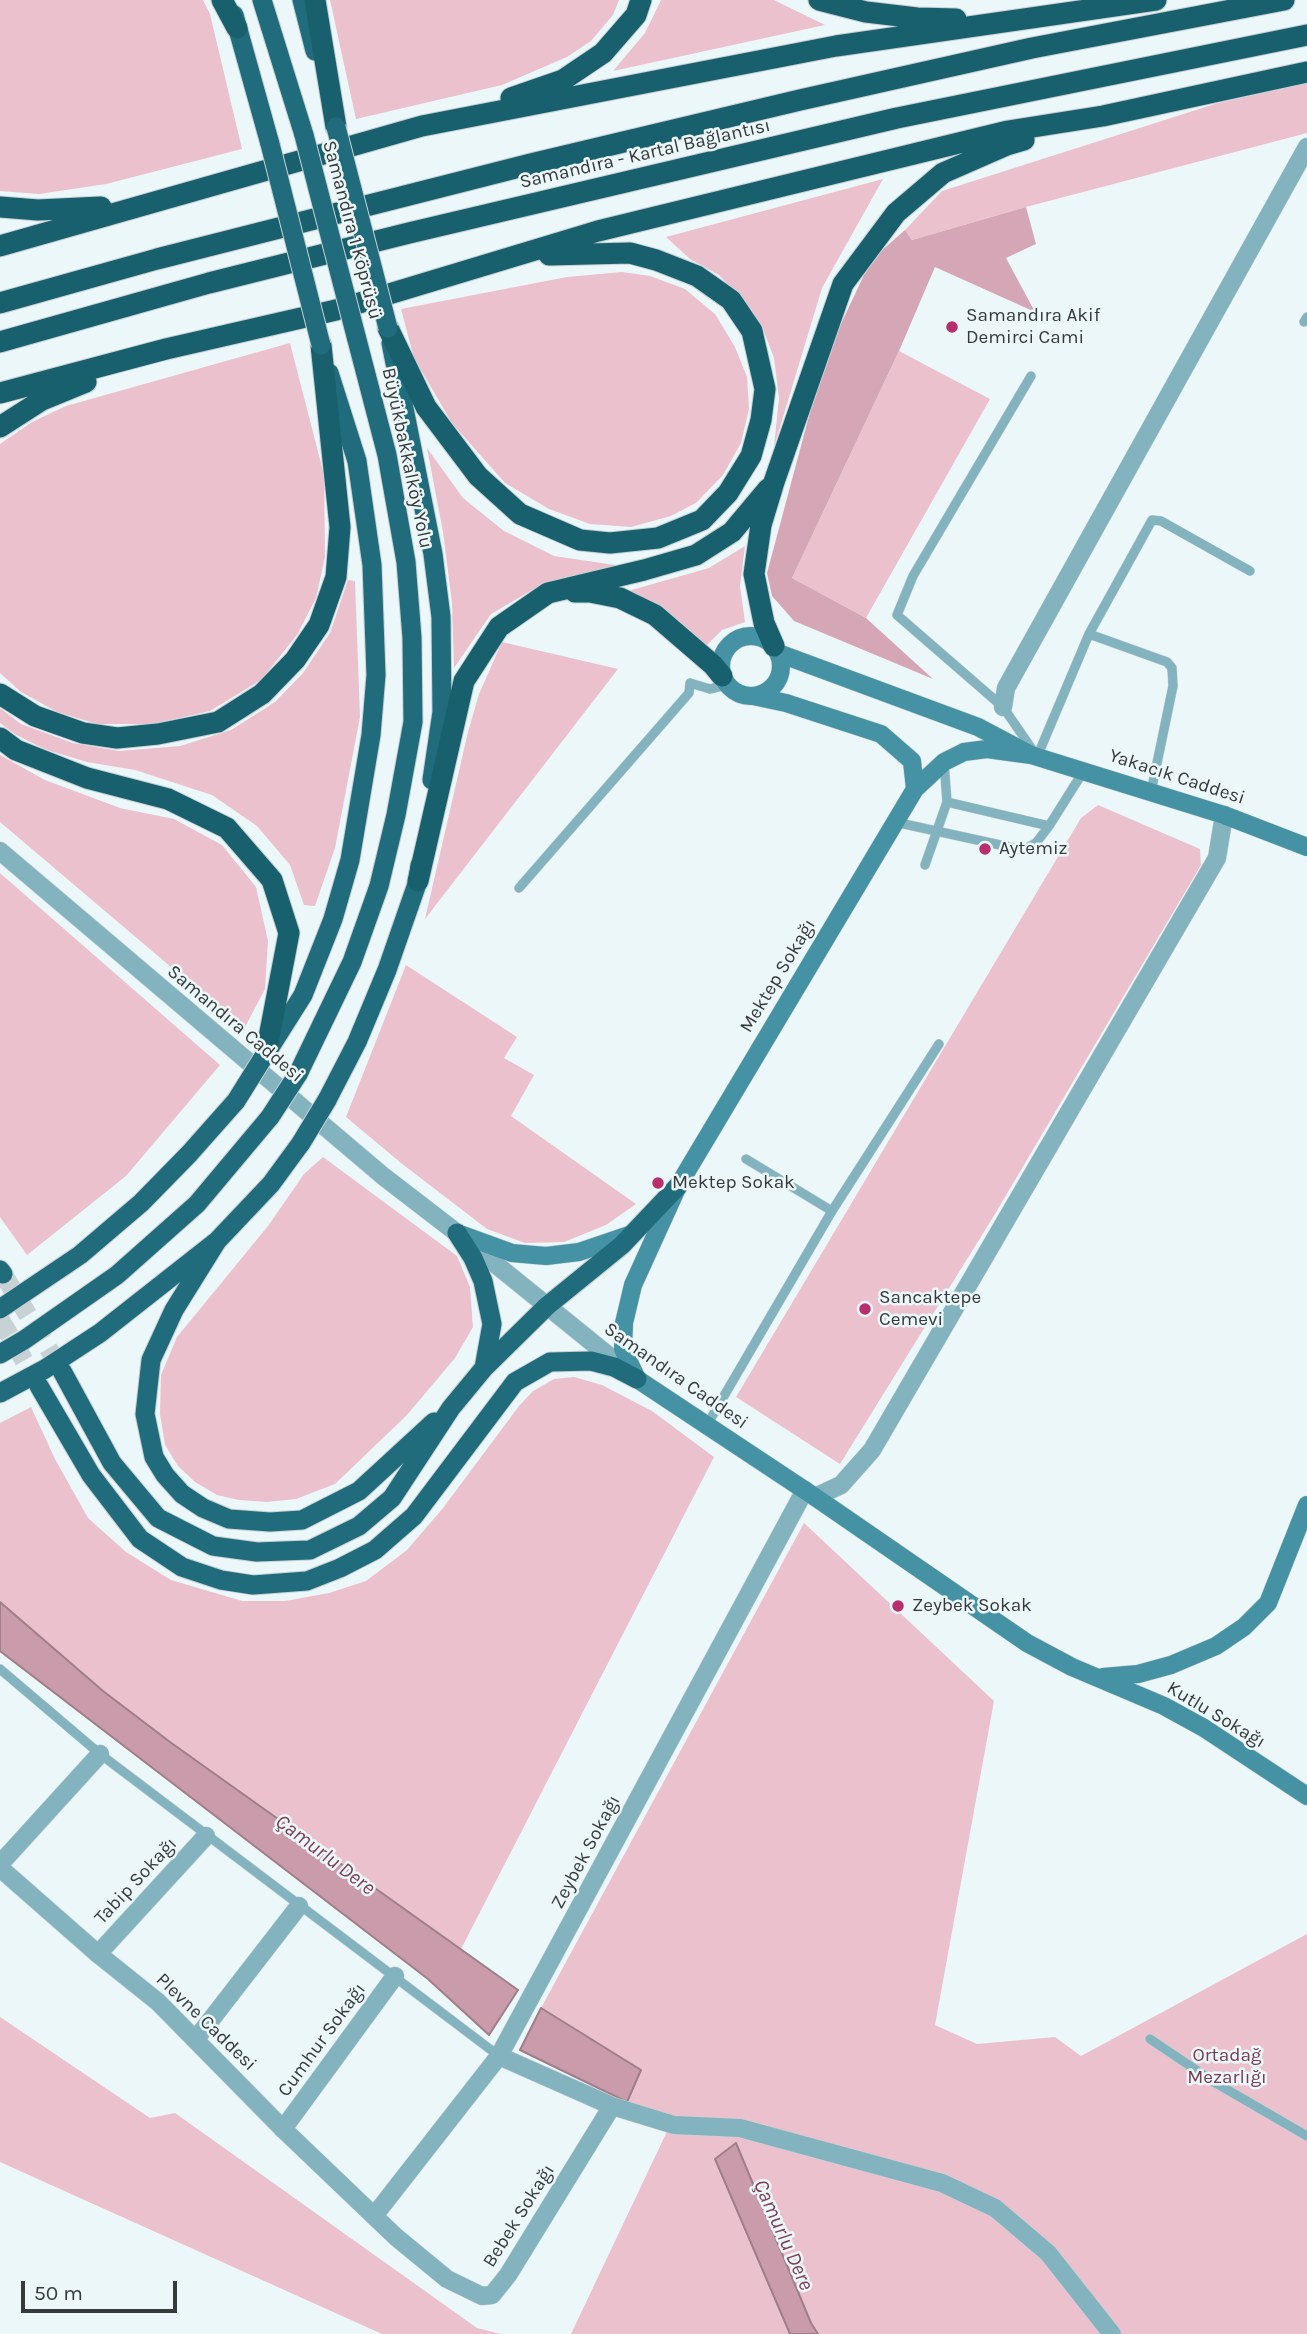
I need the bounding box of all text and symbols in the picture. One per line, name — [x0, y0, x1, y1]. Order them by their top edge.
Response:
street label: Samandıra - Kartal Bağlantısı — [517, 114, 773, 194]
street label: Samandıra 1 Köprüsü — [317, 138, 387, 322]
place label: Samandıra Akif Demirci Cami — [966, 305, 1100, 349]
marker: Samandıra Akif Demirci Cami — [944, 319, 960, 335]
street label: Büyükbakkalköy Yolu — [377, 366, 437, 550]
street label: Yakacık Caddesi — [1106, 744, 1248, 810]
place label: Aytemiz — [999, 838, 1068, 860]
marker: Aytemiz — [977, 841, 993, 857]
street label: Mektep Sokağı — [735, 915, 821, 1037]
street label: Samandıra Caddesi — [162, 960, 308, 1088]
place label: Mektep Sokak — [672, 1172, 795, 1194]
marker: Mektep Sokak — [650, 1175, 666, 1191]
place label: Sancaktepe Cemevi — [879, 1287, 981, 1331]
marker: Sancaktepe Cemevi — [857, 1301, 873, 1317]
street label: Samandıra Caddesi — [600, 1318, 752, 1434]
place label: Zeybek Sokak — [912, 1595, 1032, 1617]
marker: Zeybek Sokak — [890, 1598, 906, 1614]
street label: Kutlu Sokağı — [1163, 1677, 1269, 1753]
street label: Zeybek Sokağı — [546, 1791, 626, 1913]
water label: Çamurlu Dere — [270, 1809, 380, 1901]
street label: Tabip Sokağı — [90, 1833, 182, 1929]
street label: Plevne Caddesi — [151, 1968, 261, 2076]
street label: Cumhur Sokağı — [273, 1979, 371, 2101]
park label: Ortadağ Mezarlığı — [1187, 2045, 1267, 2089]
street label: Bebek Sokağı — [478, 2160, 560, 2272]
water label: Çamurlu Dere — [747, 2176, 819, 2294]
scale bar — [24, 2268, 180, 2312]
text: 50 m — [34, 2281, 83, 2305]

